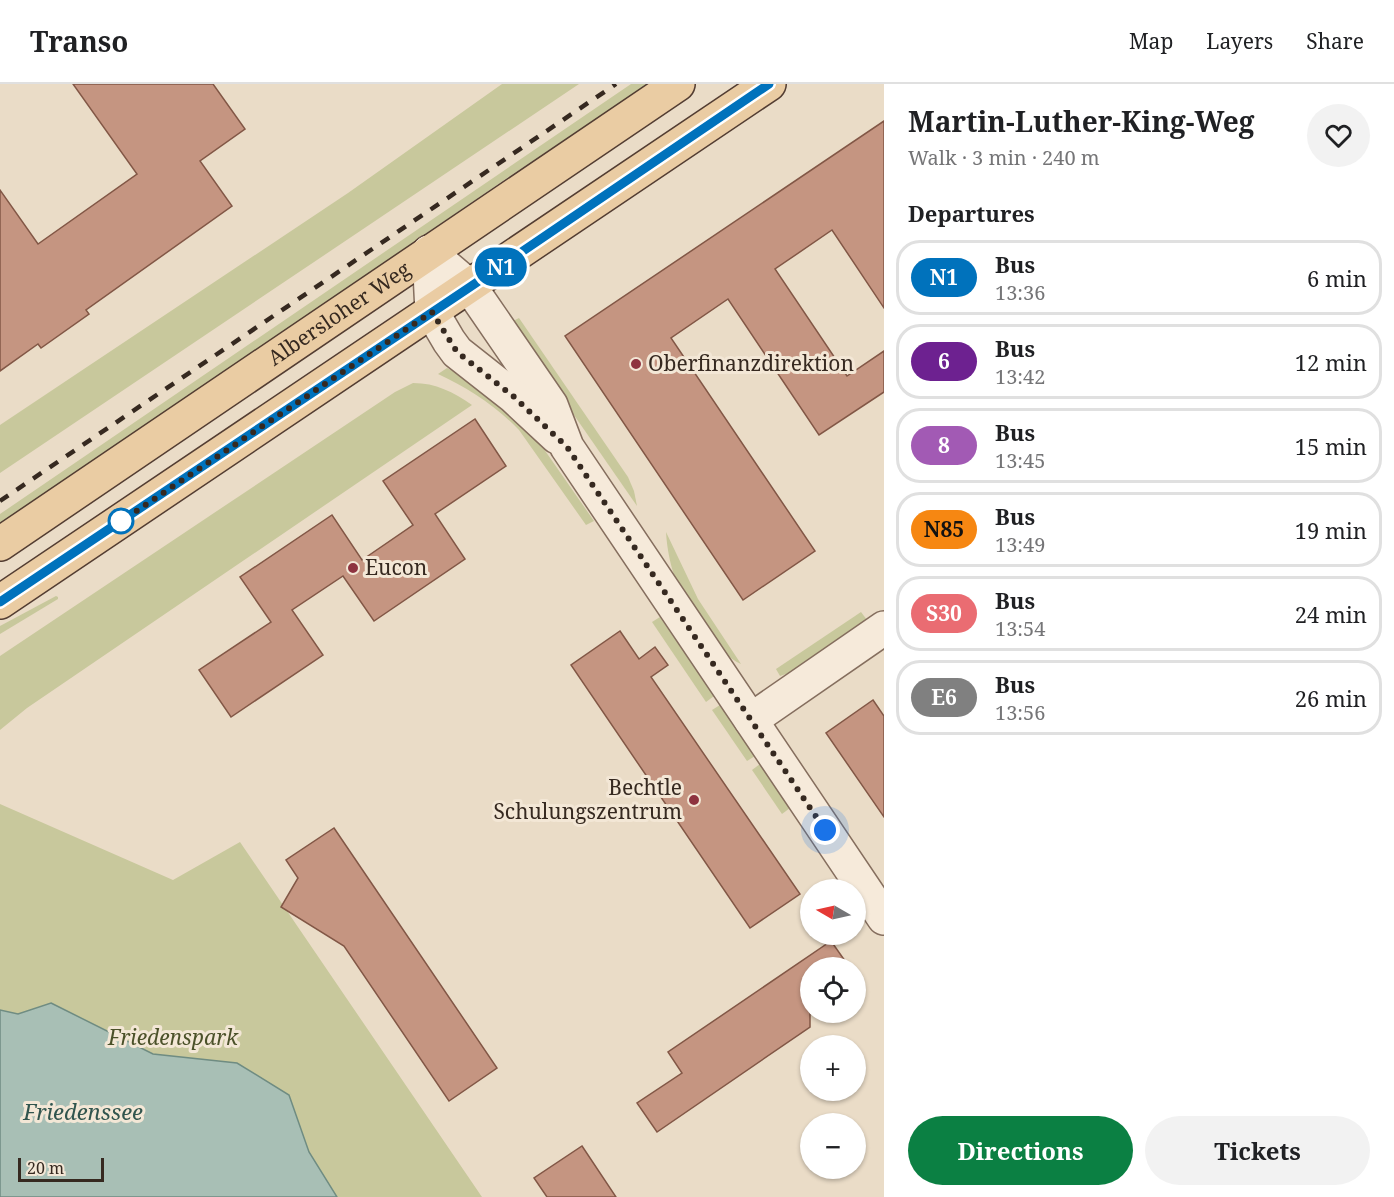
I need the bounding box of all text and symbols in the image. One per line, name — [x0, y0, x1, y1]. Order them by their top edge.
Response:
text: Transo — [30, 22, 129, 60]
text: Map — [1129, 27, 1173, 55]
text: Layers — [1206, 27, 1273, 55]
text: Share — [1306, 27, 1364, 55]
text: Martin-Luther-King-Weg — [908, 102, 1254, 140]
button: heart — [1307, 104, 1370, 167]
text: Walk · 3 min · 240 m — [908, 144, 1100, 171]
text: Departures — [908, 198, 1035, 228]
line badge: N1 — [474, 248, 528, 286]
text: Bus — [995, 249, 1035, 279]
text: N1 — [487, 253, 515, 281]
street label: Albersloher Weg — [262, 254, 416, 371]
text: N1 — [930, 263, 958, 291]
text: 6 min — [1307, 263, 1367, 293]
text: 13:36 — [995, 279, 1045, 306]
text: Bus — [995, 333, 1035, 363]
text: 6 — [938, 347, 950, 375]
text: 12 min — [1295, 347, 1367, 377]
place label: Oberfinanzdirektion — [648, 349, 854, 377]
marker: Oberfinanzdirektion — [629, 357, 643, 371]
text: 13:42 — [995, 363, 1045, 390]
text: Bus — [995, 417, 1035, 447]
text: 8 — [938, 431, 950, 459]
text: 15 min — [1295, 431, 1367, 461]
text: 13:45 — [995, 447, 1045, 474]
text: Bus — [995, 501, 1035, 531]
unlabelled marker — [108, 508, 134, 534]
text: N85 — [924, 515, 964, 543]
text: 19 min — [1295, 515, 1367, 545]
text: 13:49 — [995, 531, 1045, 558]
place label: Eucon — [365, 553, 427, 581]
marker: Eucon — [346, 561, 360, 575]
text: Bus — [995, 585, 1035, 615]
text: S30 — [926, 599, 962, 627]
text: 24 min — [1295, 599, 1367, 629]
text: 13:54 — [995, 615, 1045, 642]
text: Bus — [995, 669, 1035, 699]
text: E6 — [931, 683, 957, 711]
text: 26 min — [1295, 683, 1367, 713]
text: 13:56 — [995, 699, 1045, 726]
place label: Bechtle Schulungszentrum — [493, 773, 682, 825]
marker: Bechtle Schulungszentrum — [687, 793, 701, 807]
your location — [810, 815, 840, 845]
north arrow — [800, 879, 866, 945]
map controls — [800, 879, 866, 1179]
button: locate — [800, 957, 866, 1023]
park label: Friedenspark — [107, 1023, 239, 1051]
button: + — [800, 1035, 866, 1101]
water label: Friedenssee — [22, 1096, 143, 1126]
button: − — [800, 1113, 866, 1179]
button: Directions — [908, 1116, 1133, 1185]
button: Tickets — [1145, 1116, 1370, 1185]
scale bar — [18, 1155, 104, 1182]
text: 20 m — [27, 1157, 64, 1179]

